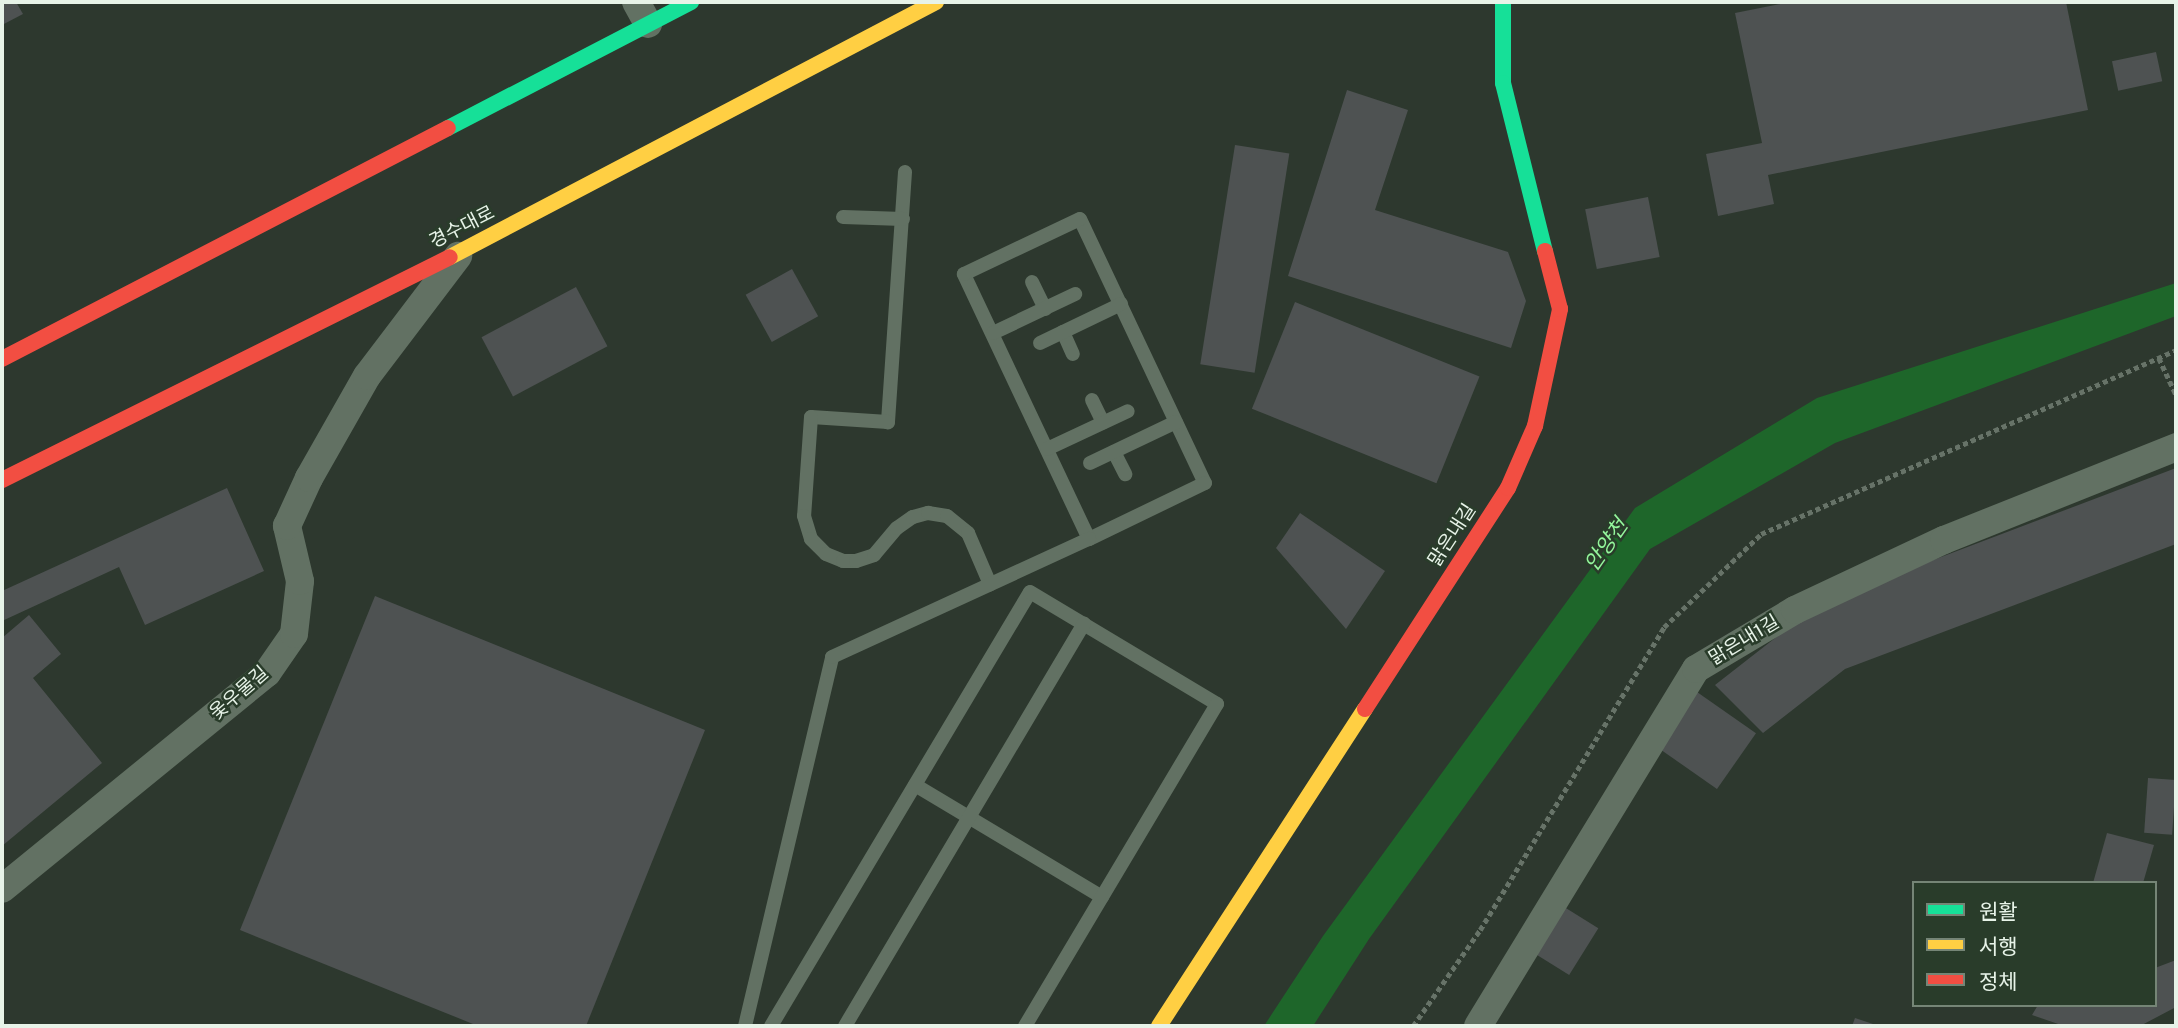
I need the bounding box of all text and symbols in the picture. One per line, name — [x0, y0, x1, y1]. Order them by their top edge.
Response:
street label: 경수대로 — [426, 201, 498, 253]
street label: 맑은내길 — [1423, 499, 1481, 571]
water label: 안양천 — [1579, 514, 1633, 576]
street label: 맑은내1길 — [1705, 610, 1783, 670]
street label: 옻우물길 — [205, 661, 273, 725]
legend — [1912, 881, 2157, 1007]
text: 원활 — [1979, 899, 2018, 924]
text: 서행 — [1979, 934, 2018, 959]
text: 정체 — [1979, 969, 2018, 994]

